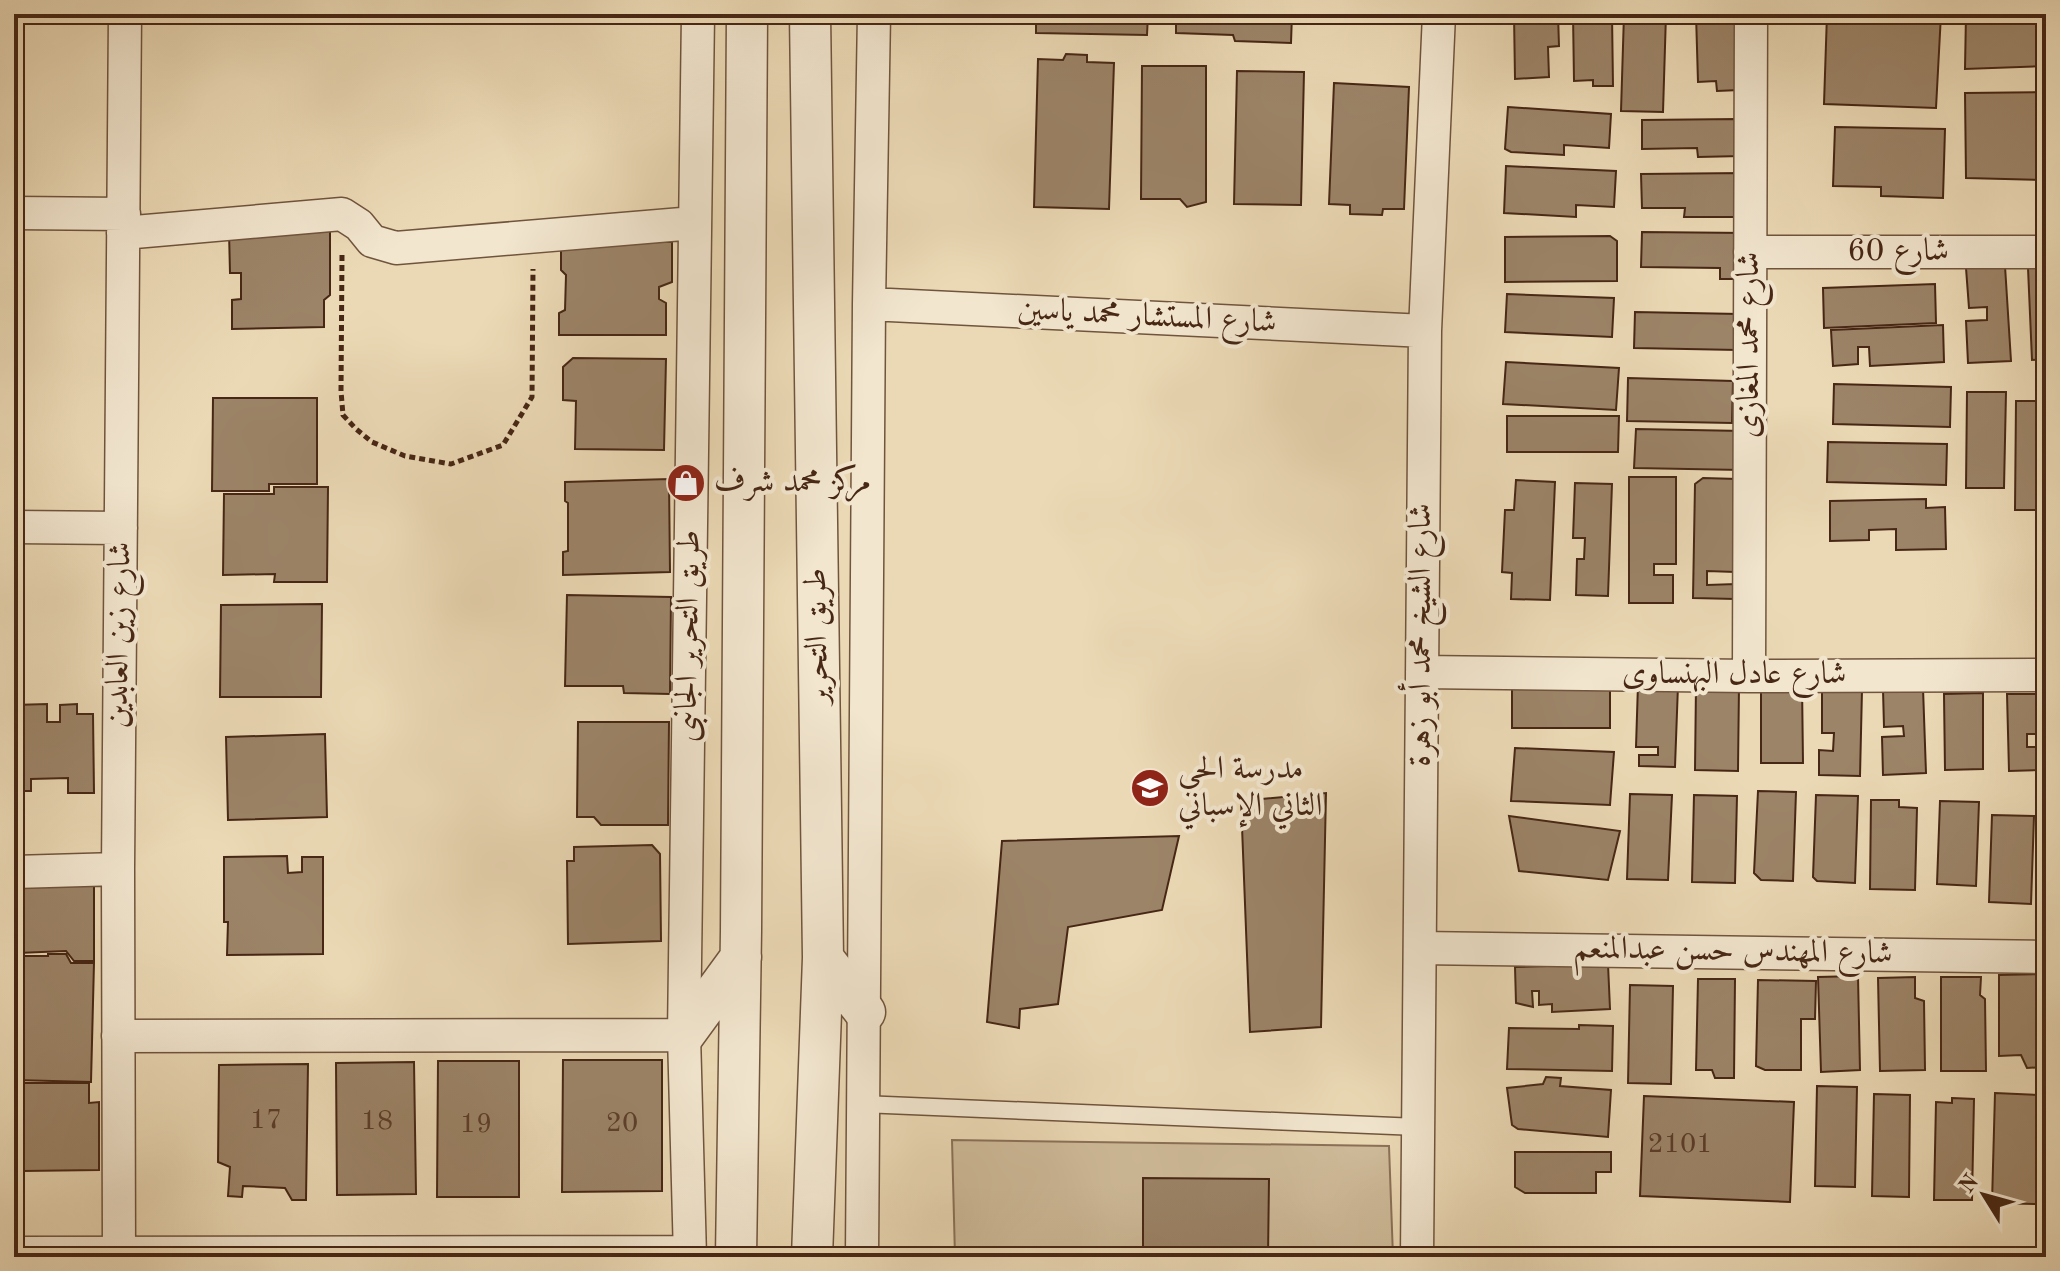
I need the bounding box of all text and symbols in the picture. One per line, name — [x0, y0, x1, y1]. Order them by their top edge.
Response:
street label: شارع 60 — [1847, 236, 1949, 276]
street label: شارع محمد المغازى — [1734, 252, 1774, 438]
street label: شارع المستشار محمد ياسين — [1016, 294, 1277, 348]
shop icon: مركز محمد شرف — [665, 462, 707, 504]
place label: مركز محمد شرف — [714, 464, 871, 502]
street label: شارع الشيخ محمد أبو زهرة — [1397, 503, 1447, 767]
street label: طريق التحرير الجانبى — [671, 530, 712, 742]
street label: شارع زين العابدين — [102, 541, 146, 729]
street label: طريق التحرير — [801, 568, 837, 707]
street label: شارع عادل البهنساوى — [1622, 659, 1846, 699]
place label: مدرسة الحي الثاني الإسباني — [1178, 754, 1322, 830]
school or university icon: مدرسة الحي الثاني الإسباني — [1129, 767, 1171, 809]
street label: شارع المهندس حسن عبدالمنعم — [1573, 933, 1893, 982]
house number: 17 — [250, 1107, 282, 1135]
house number: 18 — [361, 1108, 393, 1136]
house number: 20 — [606, 1110, 638, 1138]
house number: 19 — [460, 1111, 492, 1139]
house number: 2101 — [1648, 1131, 1712, 1159]
north arrow — [1944, 1155, 2024, 1235]
text: N — [1956, 1171, 1984, 1198]

